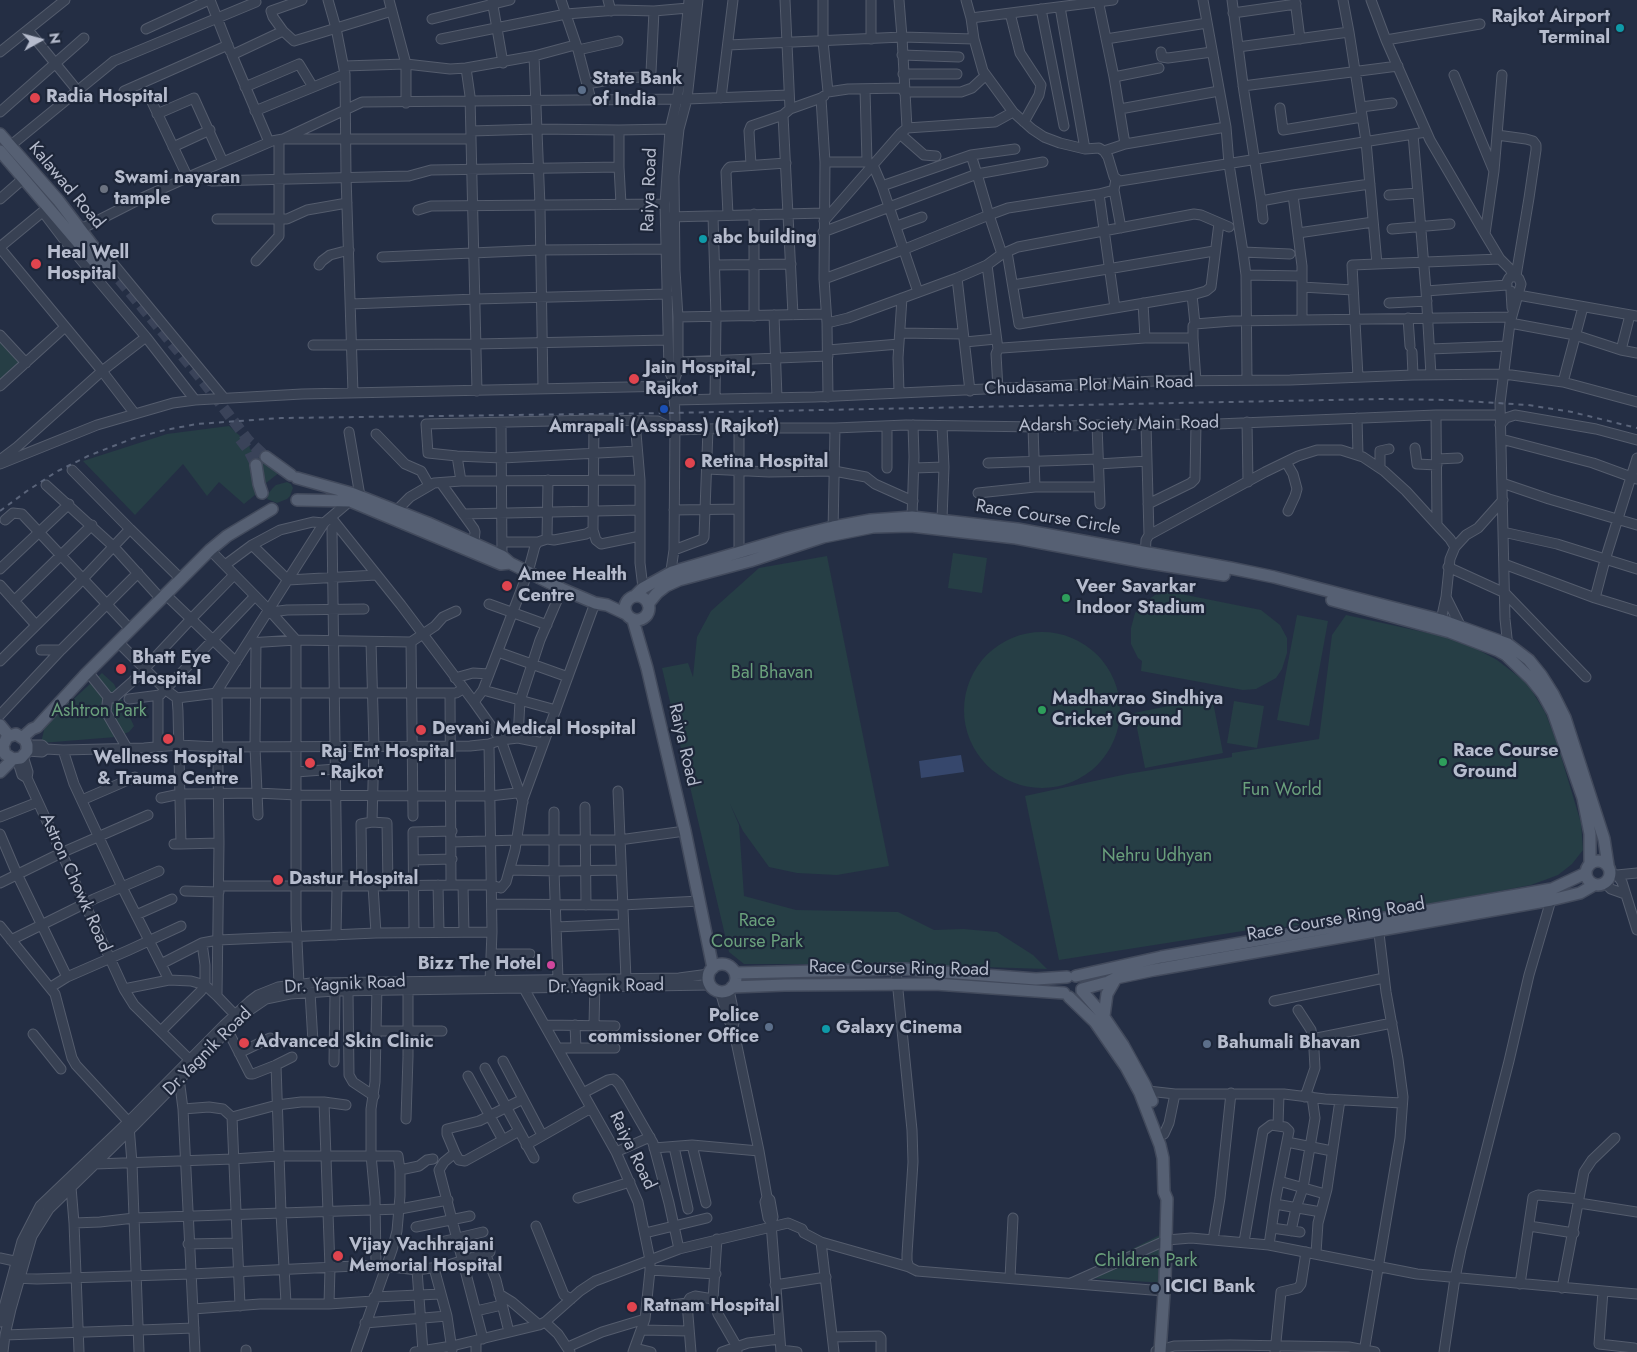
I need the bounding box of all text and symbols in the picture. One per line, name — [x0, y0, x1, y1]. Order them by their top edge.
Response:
place label: Rajkot Airport Terminal — [1491, 7, 1610, 50]
north arrow — [15, 15, 65, 65]
marker: Rajkot Airport Terminal — [1614, 22, 1626, 34]
text: N — [44, 31, 65, 45]
place label: State Bank of India — [592, 69, 683, 112]
marker: State Bank of India — [576, 84, 588, 96]
place label: Radia Hospital — [46, 87, 168, 109]
marker: Radia Hospital — [28, 91, 42, 105]
street label: Kalawad Road — [23, 138, 109, 234]
street label: Raiya Road — [638, 148, 662, 232]
place label: Swami nayaran tample — [114, 168, 240, 210]
marker: Swami nayaran tample — [98, 183, 110, 195]
place label: abc building — [713, 228, 817, 250]
marker: abc building — [697, 233, 709, 245]
place label: Heal Well Hospital — [47, 243, 129, 286]
marker: Heal Well Hospital — [29, 257, 43, 271]
place label: Jain Hospital, Rajkot — [645, 358, 757, 400]
marker: Jain Hospital, Rajkot — [627, 372, 641, 386]
street label: Chudasama Plot Main Road — [984, 372, 1194, 400]
marker: Amrapali (Asspass) (Rajkot) — [658, 403, 670, 415]
street label: Adarsh Society Main Road — [1019, 412, 1219, 438]
place label: Amrapali (Asspass) (Rajkot) — [549, 417, 779, 439]
place label: Retina Hospital — [701, 452, 828, 474]
marker: Retina Hospital — [683, 456, 697, 470]
street label: Race Course Circle — [974, 496, 1122, 540]
place label: Amee Health Centre — [518, 565, 627, 608]
place label: Veer Savarkar Indoor Stadium — [1076, 577, 1205, 620]
marker: Amee Health Centre — [500, 579, 514, 593]
marker: Veer Savarkar Indoor Stadium — [1060, 592, 1072, 604]
place label: Bhatt Eye Hospital — [132, 648, 211, 691]
marker: Bhatt Eye Hospital — [114, 662, 128, 676]
park label: Bal Bhavan — [731, 663, 813, 685]
place label: Madhavrao Sindhiya Cricket Ground — [1052, 689, 1223, 732]
park label: Ashtron Park — [51, 701, 147, 723]
street label: Raiya Road — [663, 702, 703, 788]
marker: Madhavrao Sindhiya Cricket Ground — [1036, 704, 1048, 716]
place label: Devani Medical Hospital — [432, 719, 636, 741]
marker: Devani Medical Hospital — [414, 723, 428, 737]
marker: Wellness Hospital & Trauma Centre — [161, 732, 175, 746]
place label: Race Course Ground — [1453, 741, 1558, 784]
place label: Raj Ent Hospital - Rajkot — [321, 742, 454, 784]
place label: Wellness Hospital & Trauma Centre — [93, 748, 243, 791]
marker: Raj Ent Hospital - Rajkot — [303, 756, 317, 770]
marker: Race Course Ground — [1437, 756, 1449, 768]
park label: Fun World — [1242, 780, 1322, 802]
street label: Astron Chowk Road — [35, 810, 115, 956]
park label: Nehru Udhyan — [1102, 846, 1212, 868]
place label: Dastur Hospital — [289, 869, 418, 891]
marker: Dastur Hospital — [271, 873, 285, 887]
street label: Race Course Ring Road — [1245, 894, 1427, 946]
park label: Race Course Park — [711, 911, 803, 954]
place label: Bizz The Hotel — [418, 954, 541, 976]
street label: Race Course Ring Road — [809, 957, 989, 981]
marker: Bizz The Hotel — [545, 959, 557, 971]
street label: Dr. Yagnik Road — [284, 971, 406, 999]
street label: Dr.Yagnik Road — [548, 975, 664, 999]
street label: Dr.Yagnik Road — [159, 1003, 257, 1101]
place label: Police commissioner Office — [588, 1006, 759, 1048]
place label: Galaxy Cinema — [836, 1018, 962, 1040]
marker: Police commissioner Office — [763, 1021, 775, 1033]
marker: Galaxy Cinema — [820, 1023, 832, 1035]
place label: Advanced Skin Clinic — [255, 1032, 434, 1054]
place label: Bahumali Bhavan — [1217, 1033, 1360, 1055]
marker: Advanced Skin Clinic — [237, 1036, 251, 1050]
marker: Bahumali Bhavan — [1201, 1038, 1213, 1050]
street label: Raiya Road — [604, 1108, 660, 1194]
place label: Vijay Vachhrajani Memorial Hospital — [349, 1235, 502, 1278]
marker: Vijay Vachhrajani Memorial Hospital — [331, 1249, 345, 1263]
park label: Children Park — [1095, 1251, 1197, 1273]
place label: ICICI Bank — [1165, 1277, 1255, 1299]
marker: ICICI Bank — [1149, 1282, 1161, 1294]
place label: Ratnam Hospital — [643, 1296, 780, 1318]
marker: Ratnam Hospital — [625, 1300, 639, 1314]

